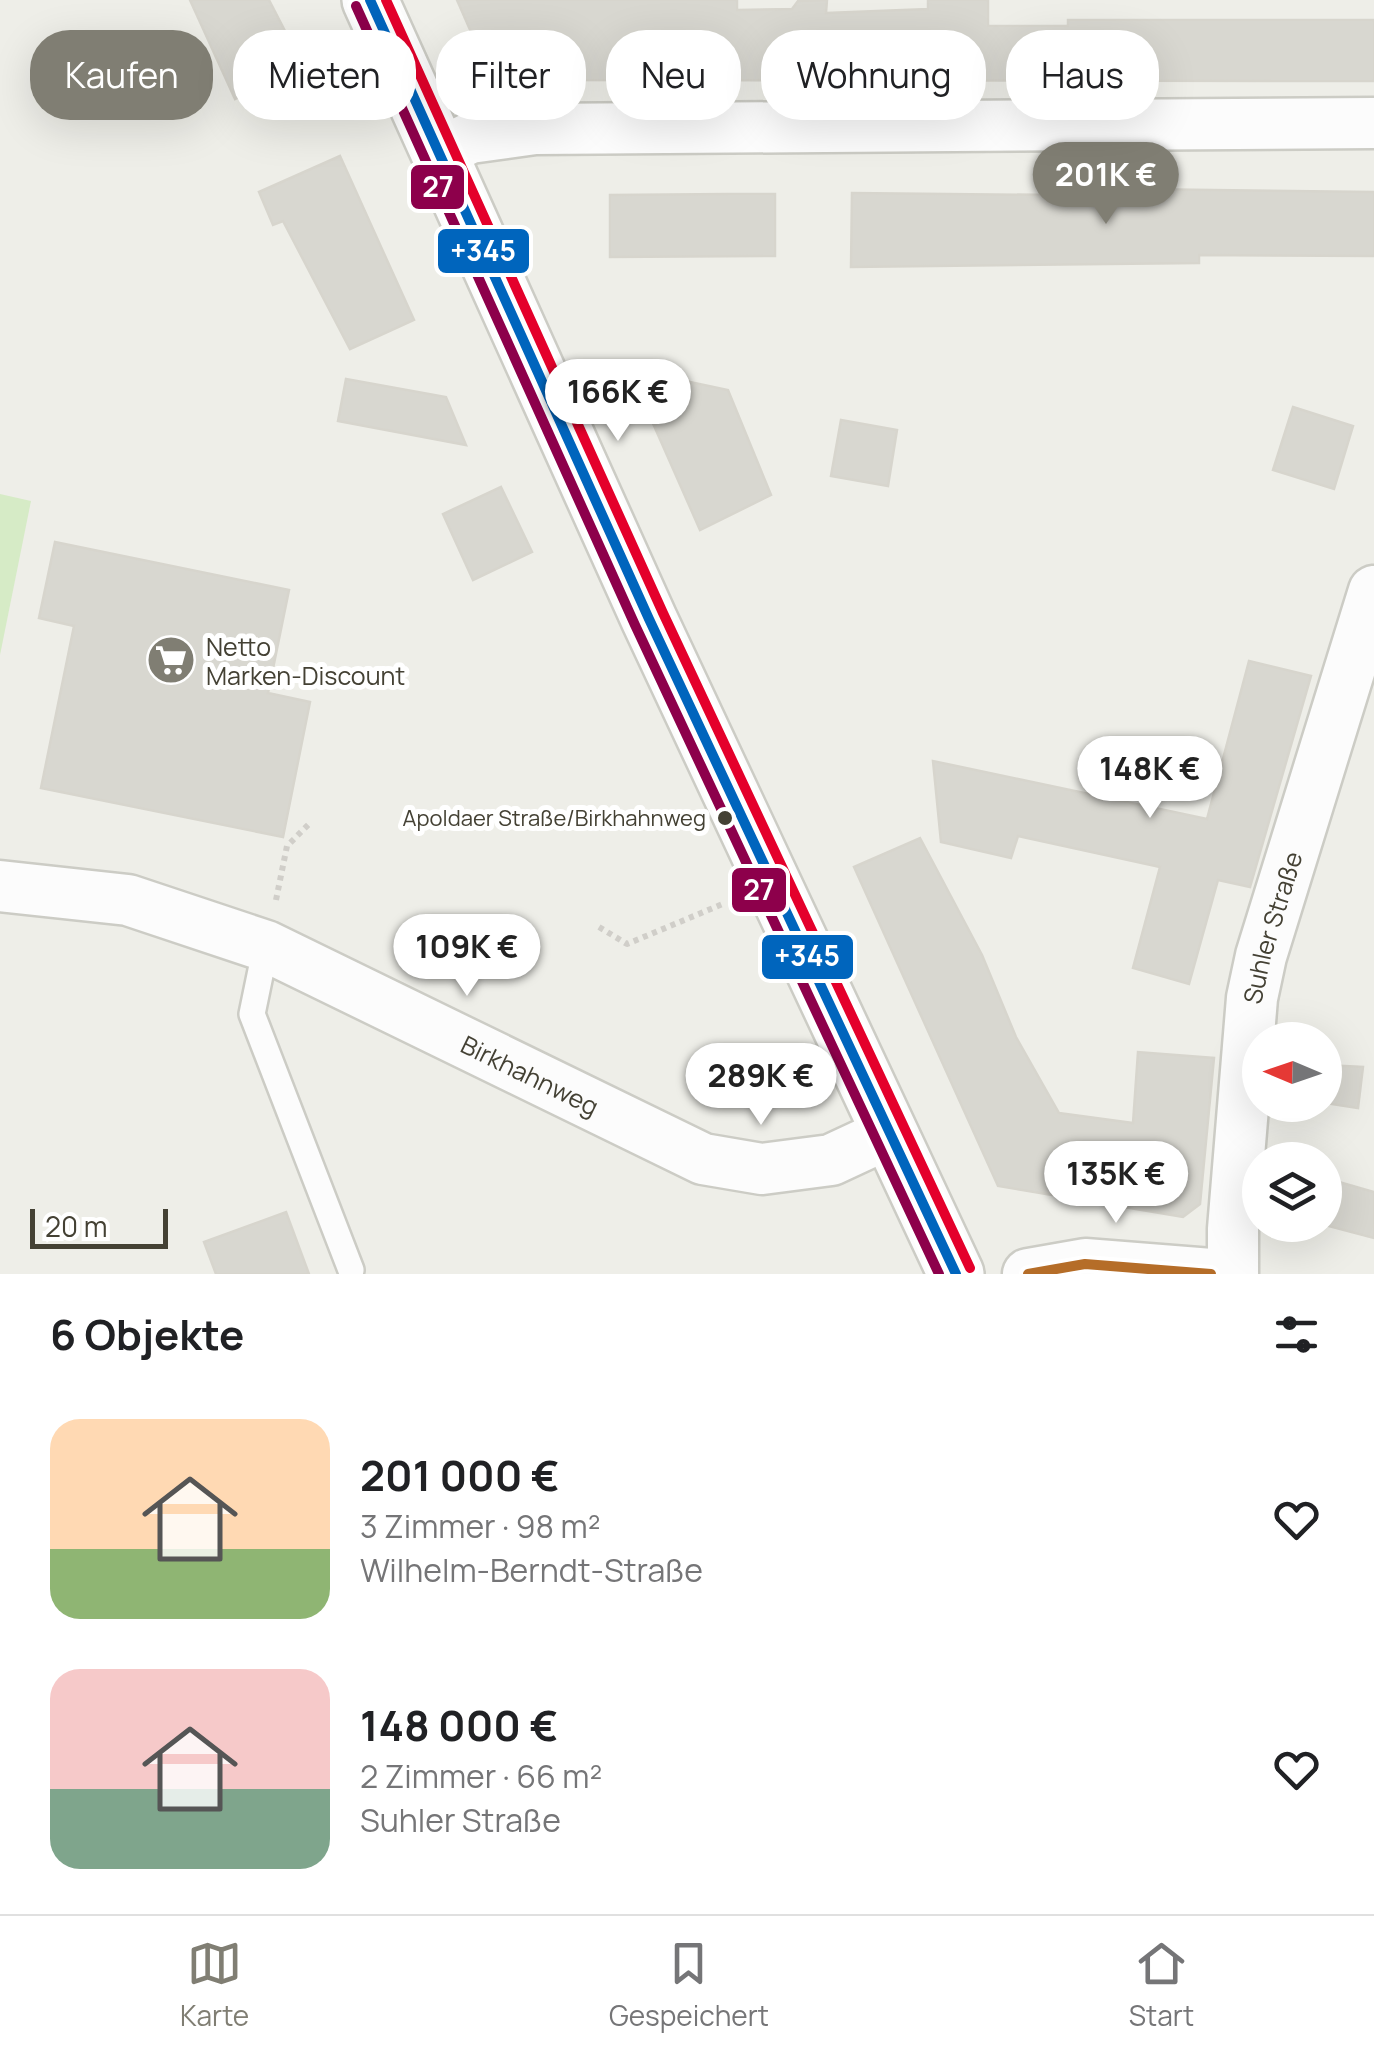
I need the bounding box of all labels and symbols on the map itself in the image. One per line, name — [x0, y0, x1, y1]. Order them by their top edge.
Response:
pin: 201K € — [1025, 142, 1187, 227]
line badge: 27 — [409, 163, 466, 211]
text: 27 — [422, 167, 454, 205]
line badge: +345 — [436, 227, 531, 275]
text: +345 — [450, 231, 516, 269]
pin: 166K € — [537, 359, 699, 444]
place label: Netto Marken-Discount — [206, 629, 405, 693]
supermarket icon: Netto Marken-Discount — [145, 634, 197, 686]
pin: 148K € — [1069, 736, 1231, 821]
place label: Apoldaer Straße/Birkhahnweg — [403, 803, 706, 833]
marker: Apoldaer Straße/Birkhahnweg — [715, 808, 735, 828]
street label: Suhler Straße — [1234, 847, 1310, 1007]
line badge: 27 — [730, 866, 788, 914]
text: 27 — [743, 870, 775, 908]
pin: 109K € — [386, 914, 548, 999]
line badge: +345 — [760, 933, 855, 981]
text: +345 — [774, 936, 840, 974]
north arrow — [1242, 1022, 1342, 1122]
street label: Birkhahnweg — [455, 1026, 605, 1123]
pin: 289K € — [680, 1043, 842, 1128]
pin: 135K € — [1035, 1141, 1197, 1226]
scale bar — [30, 1204, 168, 1248]

